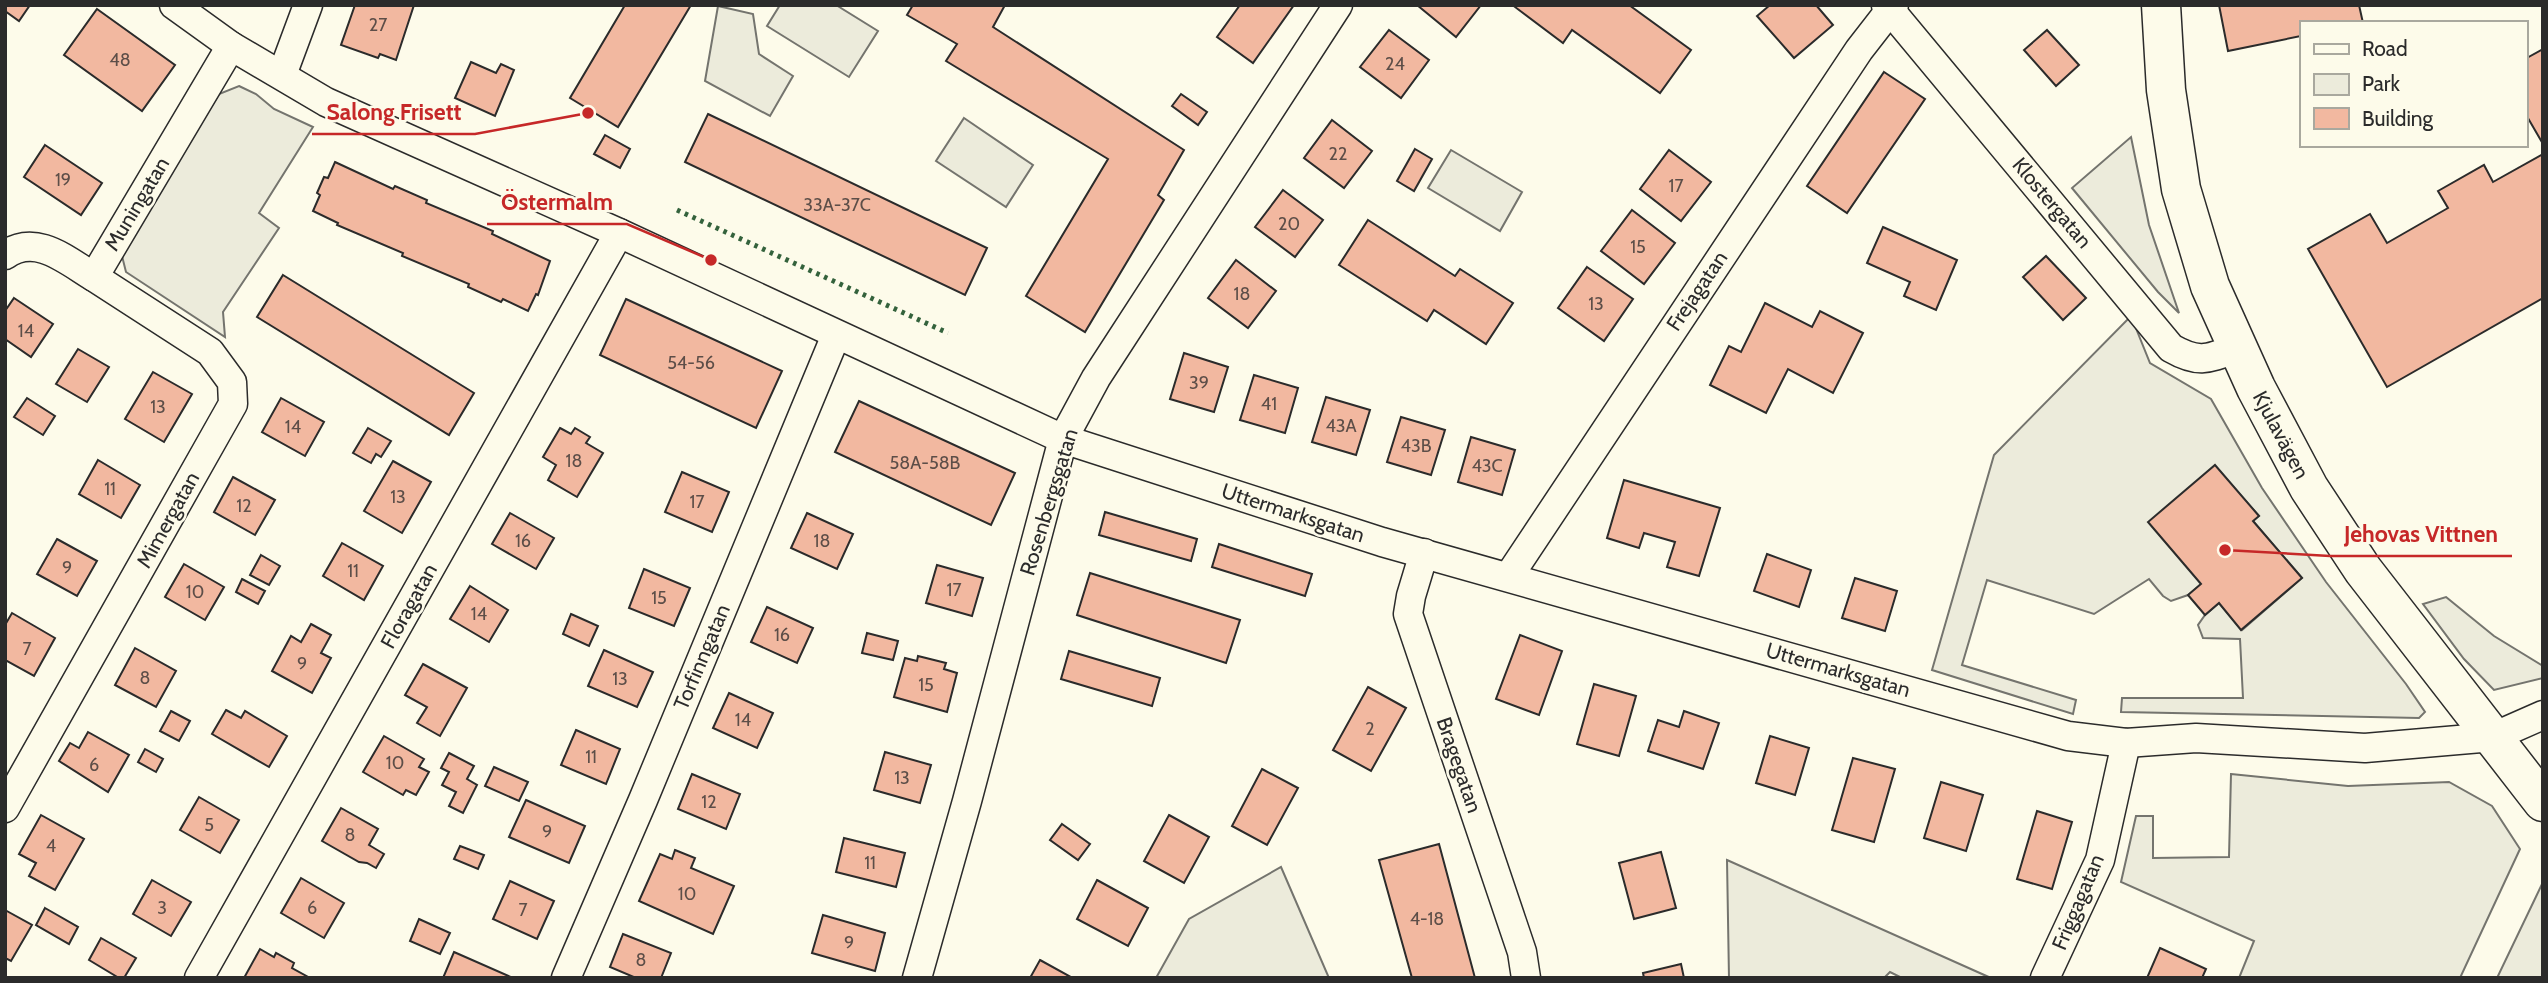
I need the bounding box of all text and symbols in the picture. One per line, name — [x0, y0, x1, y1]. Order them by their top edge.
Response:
house number: 27 — [369, 14, 387, 36]
legend — [2300, 21, 2527, 147]
text: Road — [2362, 36, 2408, 61]
house number: 48 — [109, 49, 131, 71]
house number: 24 — [1385, 53, 1405, 75]
text: Park — [2362, 71, 2400, 96]
callout: Salong Frisett — [312, 90, 475, 134]
text: Salong Frisett — [327, 98, 462, 126]
text: Building — [2362, 106, 2434, 131]
house number: 22 — [1329, 143, 1347, 165]
street label: Muningatan — [99, 152, 174, 255]
street label: Klostergatan — [2007, 152, 2097, 253]
house number: 19 — [55, 169, 71, 191]
house number: 17 — [1669, 175, 1683, 197]
callout: Östermalm — [487, 180, 627, 224]
text: Östermalm — [501, 188, 613, 216]
house number: 33A-37C — [803, 194, 871, 216]
house number: 20 — [1278, 213, 1300, 235]
house number: 15 — [1630, 236, 1646, 258]
street label: Frejagatan — [1661, 246, 1733, 336]
house number: 18 — [1234, 283, 1250, 305]
house number: 13 — [1588, 293, 1604, 315]
house number: 14 — [18, 320, 34, 342]
house number: 54-56 — [667, 352, 715, 374]
house number: 39 — [1189, 372, 1209, 394]
street label: Kjulavägen — [2247, 387, 2315, 483]
house number: 41 — [1261, 393, 1277, 415]
house number: 13 — [150, 396, 166, 418]
house number: 43A — [1325, 415, 1357, 437]
house number: 14 — [285, 416, 301, 438]
street label: Rosenbergsgatan — [1014, 425, 1083, 578]
house number: 43B — [1401, 435, 1432, 457]
house number: 18 — [566, 450, 582, 472]
house number: 58A-58B — [890, 452, 961, 474]
house number: 43C — [1471, 455, 1503, 477]
street label: Mimergatan — [131, 467, 204, 572]
house number: 11 — [104, 478, 116, 500]
street label: Uttermarksgatan — [1218, 478, 1368, 547]
house number: 13 — [390, 486, 406, 508]
house number: 17 — [690, 491, 704, 513]
house number: 12 — [236, 495, 252, 517]
callout: Jehovas Vittnen — [2330, 512, 2512, 556]
text: Jehovas Vittnen — [2343, 520, 2498, 548]
house number: 16 — [515, 530, 531, 552]
house number: 18 — [814, 530, 830, 552]
house number: 9 — [62, 557, 72, 579]
street label: Floragatan — [375, 559, 442, 653]
house number: 11 — [347, 560, 359, 582]
house number: 17 — [947, 579, 961, 601]
house number: 10 — [186, 581, 204, 603]
house number: 15 — [651, 587, 667, 609]
street label: Torfinngatan — [668, 600, 735, 713]
house number: 14 — [471, 603, 487, 625]
house number: 16 — [774, 624, 790, 646]
street label: Uttermarksgatan — [1763, 637, 1913, 702]
house number: 7 — [22, 638, 32, 660]
house number: 9 — [297, 653, 307, 675]
house number: 8 — [140, 667, 150, 689]
house number: 13 — [612, 668, 628, 690]
house number: 15 — [918, 674, 934, 696]
house number: 14 — [735, 709, 751, 731]
street label: Bragegatan — [1431, 714, 1487, 816]
house number: 2 — [1365, 718, 1375, 740]
house number: 11 — [585, 746, 597, 768]
house number: 10 — [386, 752, 404, 774]
house number: 6 — [89, 754, 99, 776]
house number: 13 — [894, 767, 910, 789]
house number: 12 — [701, 791, 717, 813]
house number: 5 — [204, 814, 214, 836]
house number: 9 — [542, 821, 552, 843]
house number: 8 — [345, 824, 355, 846]
house number: 4 — [46, 835, 56, 857]
street label: Friggagatan — [2046, 850, 2109, 953]
house number: 11 — [864, 852, 876, 874]
house number: 10 — [678, 883, 696, 905]
house number: 3 — [157, 897, 167, 919]
house number: 6 — [307, 897, 317, 919]
house number: 7 — [518, 899, 528, 921]
house number: 4-18 — [1410, 908, 1444, 930]
house number: 9 — [844, 932, 854, 954]
house number: 8 — [636, 949, 646, 971]

